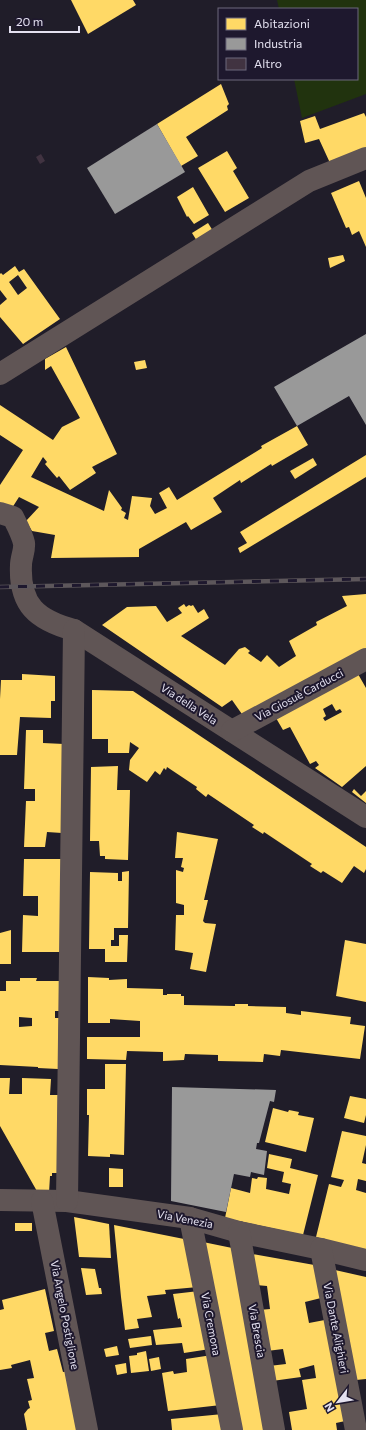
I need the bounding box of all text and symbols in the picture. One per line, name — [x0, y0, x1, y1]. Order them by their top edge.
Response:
scale bar — [10, 8, 79, 34]
legend — [218, 8, 358, 80]
text: 20 m — [16, 14, 43, 28]
text: Abitazioni — [254, 16, 310, 30]
text: Industria — [254, 36, 302, 50]
text: Altro — [254, 56, 282, 70]
street label: Via Giosuè Carducci — [252, 666, 345, 723]
street label: Via della Vela — [158, 680, 220, 727]
street label: Via Venezia — [156, 1207, 214, 1230]
street label: Via Angelo Postiglione — [49, 1259, 82, 1371]
street label: Via Dante Alighieri — [321, 1281, 352, 1374]
street label: Via Cremona — [199, 1291, 224, 1357]
street label: Via Brescia — [246, 1303, 269, 1359]
north arrow — [318, 1382, 358, 1422]
text: N — [321, 1401, 337, 1414]

